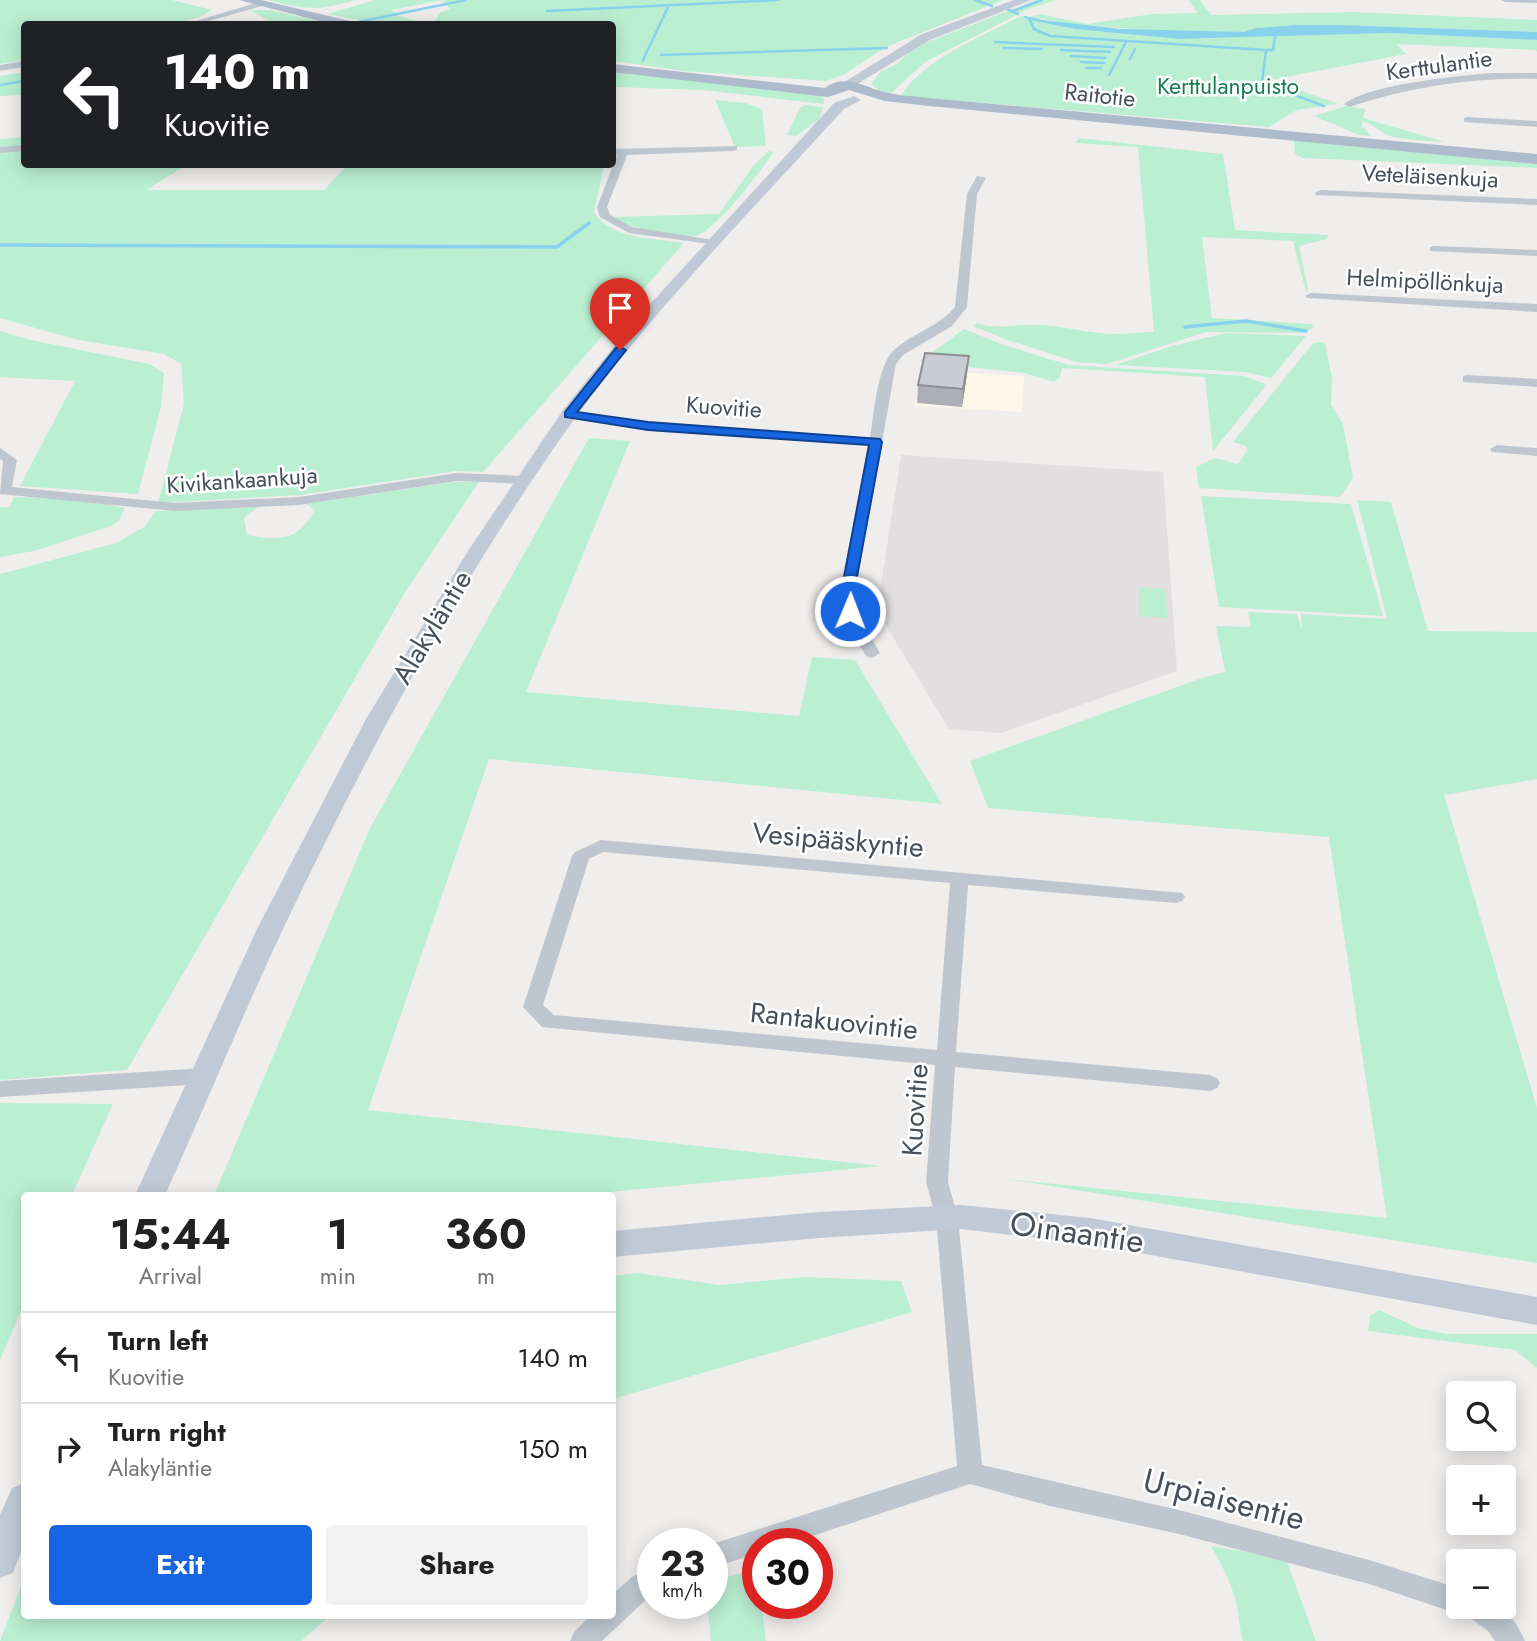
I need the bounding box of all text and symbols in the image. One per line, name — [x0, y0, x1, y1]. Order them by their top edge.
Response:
text: 140 m — [164, 37, 310, 107]
street label: Kerttulantie — [1384, 41, 1494, 89]
icon: left — [49, 49, 140, 140]
park label: Kerttulanpuisto — [1157, 69, 1299, 103]
street label: Raitotie — [1063, 74, 1137, 116]
text: Kuovitie — [164, 102, 270, 148]
street label: Veteläisenkuja — [1361, 155, 1499, 197]
street label: Helmipöllönkuja — [1346, 260, 1504, 302]
pin — [590, 278, 650, 350]
icon: arrive — [601, 289, 639, 327]
street label: Kuovitie — [685, 387, 763, 427]
street label: Kivikankaankuja — [165, 458, 319, 502]
street label: Alakyläntie — [382, 562, 482, 692]
position arrow — [813, 574, 887, 648]
street label: Vesipääskyntie — [751, 812, 925, 868]
street label: Rantakuovintie — [748, 992, 920, 1050]
street label: Kuovitie — [891, 1062, 939, 1158]
street label: Oinaantie — [1007, 1199, 1147, 1265]
text: 15:44 — [110, 1204, 231, 1265]
text: 1 — [327, 1204, 349, 1265]
text: 360 — [445, 1204, 527, 1265]
text: Arrival — [139, 1259, 202, 1293]
text: min — [320, 1259, 356, 1293]
text: m — [477, 1259, 495, 1293]
text: Turn left — [108, 1322, 208, 1360]
icon: left — [49, 1339, 87, 1377]
text: 140 m — [517, 1339, 588, 1377]
text: Kuovitie — [108, 1360, 184, 1394]
map controls — [1446, 1381, 1516, 1619]
button: search — [1446, 1381, 1516, 1451]
text: Turn right — [108, 1413, 226, 1451]
icon: right — [49, 1430, 87, 1468]
text: 150 m — [518, 1430, 588, 1468]
text: Alakyläntie — [108, 1451, 212, 1485]
street label: Urpiaisentie — [1138, 1456, 1310, 1542]
button: + — [1446, 1465, 1516, 1535]
button: Exit — [49, 1525, 312, 1605]
button: Share — [326, 1525, 588, 1605]
speed limit sign: 30 — [742, 1528, 833, 1619]
text: 23 — [660, 1539, 705, 1589]
button: − — [1446, 1549, 1516, 1619]
text: km/h — [662, 1578, 703, 1604]

